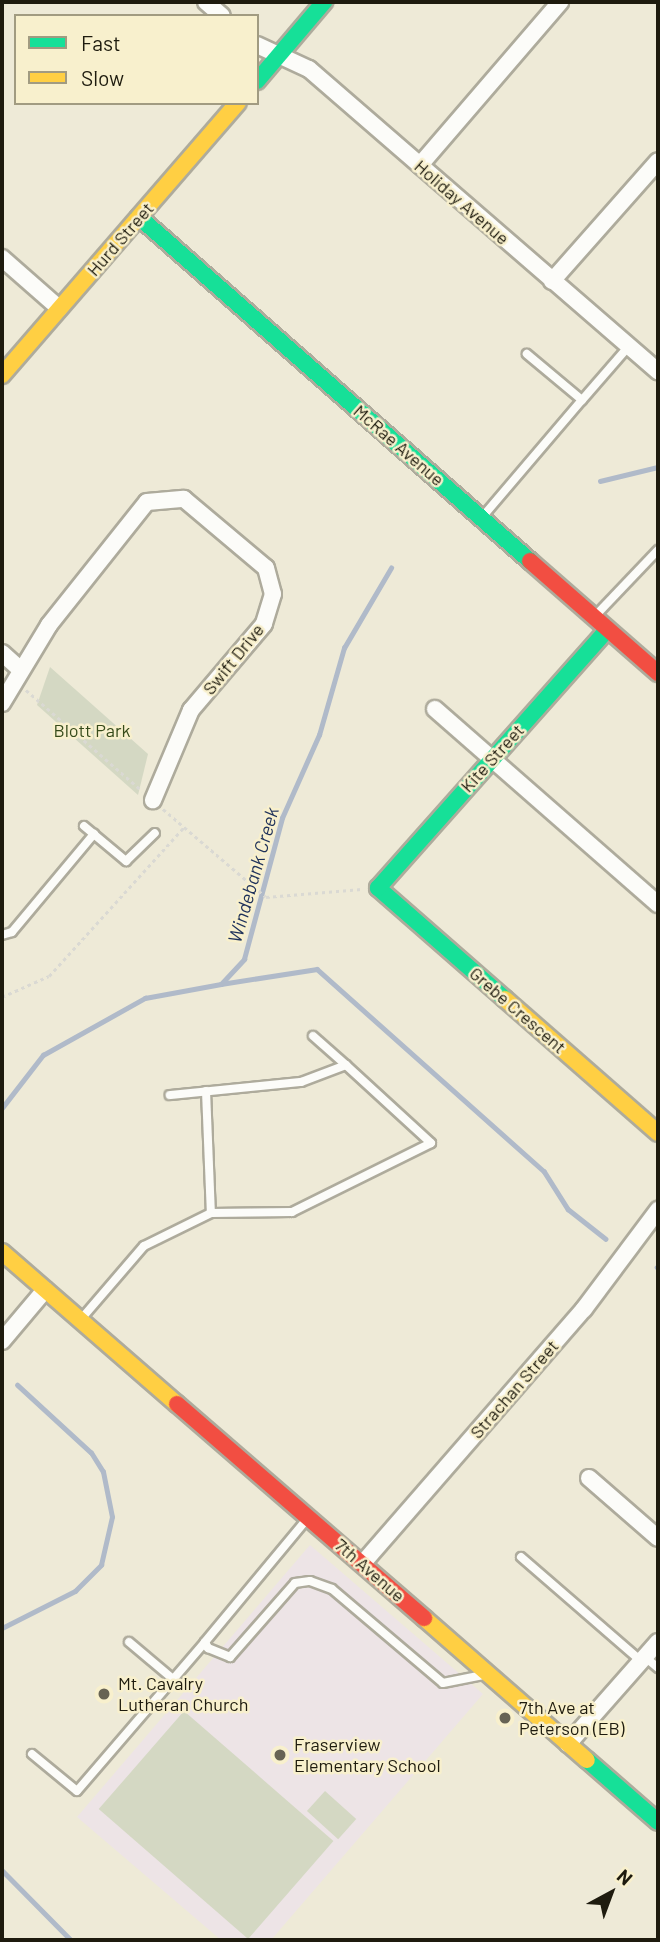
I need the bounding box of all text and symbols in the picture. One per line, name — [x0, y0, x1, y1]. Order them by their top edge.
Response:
legend — [14, 14, 259, 105]
text: Fast — [81, 30, 121, 55]
text: Slow — [81, 65, 124, 90]
street label: Holiday Avenue — [410, 155, 514, 249]
street label: Hurd Street — [82, 198, 158, 280]
street label: McRae Avenue — [349, 400, 449, 490]
street label: Swift Drive — [198, 619, 268, 699]
park label: Blott Park — [53, 719, 131, 741]
street label: Kite Street — [456, 719, 528, 797]
water label: Windebank Creek — [223, 804, 283, 946]
street label: Grebe Crescent — [465, 962, 571, 1058]
street label: Strachan Street — [465, 1335, 563, 1443]
street label: 7th Avenue — [331, 1534, 409, 1606]
place label: Mt. Cavalry Lutheran Church — [118, 1673, 248, 1716]
marker: Mt. Cavalry Lutheran Church — [96, 1686, 112, 1702]
place label: 7th Ave at Peterson (EB) — [519, 1697, 625, 1740]
marker: 7th Ave at Peterson (EB) — [497, 1710, 513, 1726]
place label: Fraserview Elementary School — [294, 1734, 441, 1776]
marker: Fraserview Elementary School — [272, 1747, 288, 1763]
north arrow — [576, 1858, 646, 1928]
text: N — [613, 1864, 637, 1890]

